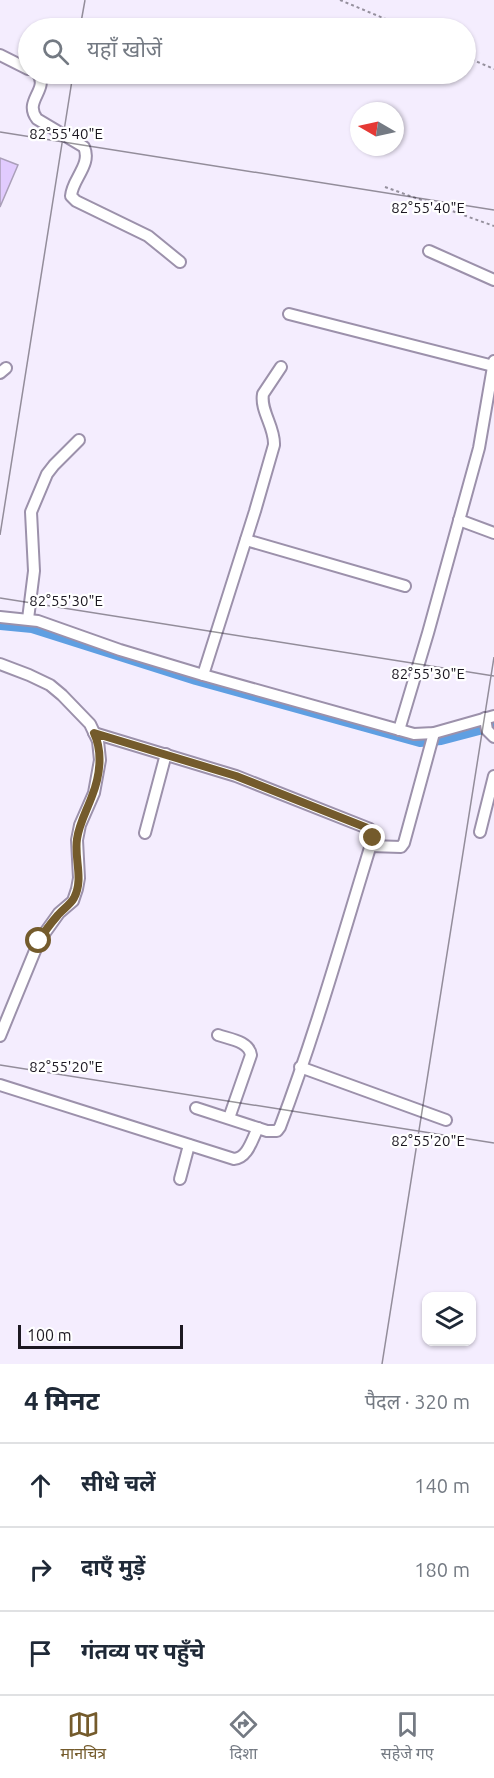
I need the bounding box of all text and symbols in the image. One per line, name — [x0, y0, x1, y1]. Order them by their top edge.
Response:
search box — [18, 18, 476, 84]
icon: search — [39, 35, 72, 68]
text: यहाँ खोजें — [87, 36, 162, 61]
north arrow — [350, 102, 404, 156]
text: 82°55'40"E — [29, 125, 103, 142]
text: 82°55'40"E — [391, 199, 465, 216]
text: 82°55'30"E — [29, 592, 103, 609]
text: 82°55'30"E — [391, 665, 465, 682]
route end — [359, 824, 385, 850]
route start — [25, 927, 51, 953]
text: 82°55'20"E — [29, 1058, 103, 1075]
text: 82°55'20"E — [391, 1132, 465, 1149]
map controls — [422, 1292, 476, 1346]
button: layers — [422, 1292, 476, 1346]
scale bar — [18, 1322, 183, 1350]
text: 100 m — [27, 1326, 72, 1344]
text: 4 मिनट — [24, 1386, 99, 1415]
text: पैदल · 320 m — [365, 1390, 470, 1413]
icon: ahead — [24, 1469, 57, 1502]
text: सीधे चलें — [81, 1470, 156, 1495]
text: 140 m — [414, 1474, 470, 1497]
icon: right — [24, 1553, 57, 1586]
text: दाएँ मुड़ें — [81, 1554, 145, 1579]
text: 180 m — [414, 1558, 470, 1581]
icon: arrive — [24, 1637, 57, 1670]
text: गंतव्य पर पहुँचे — [81, 1638, 205, 1663]
tab: मानचित्र — [60, 1708, 106, 1766]
tab: दिशा — [227, 1708, 260, 1766]
tab: सहेजे गए — [381, 1708, 434, 1766]

